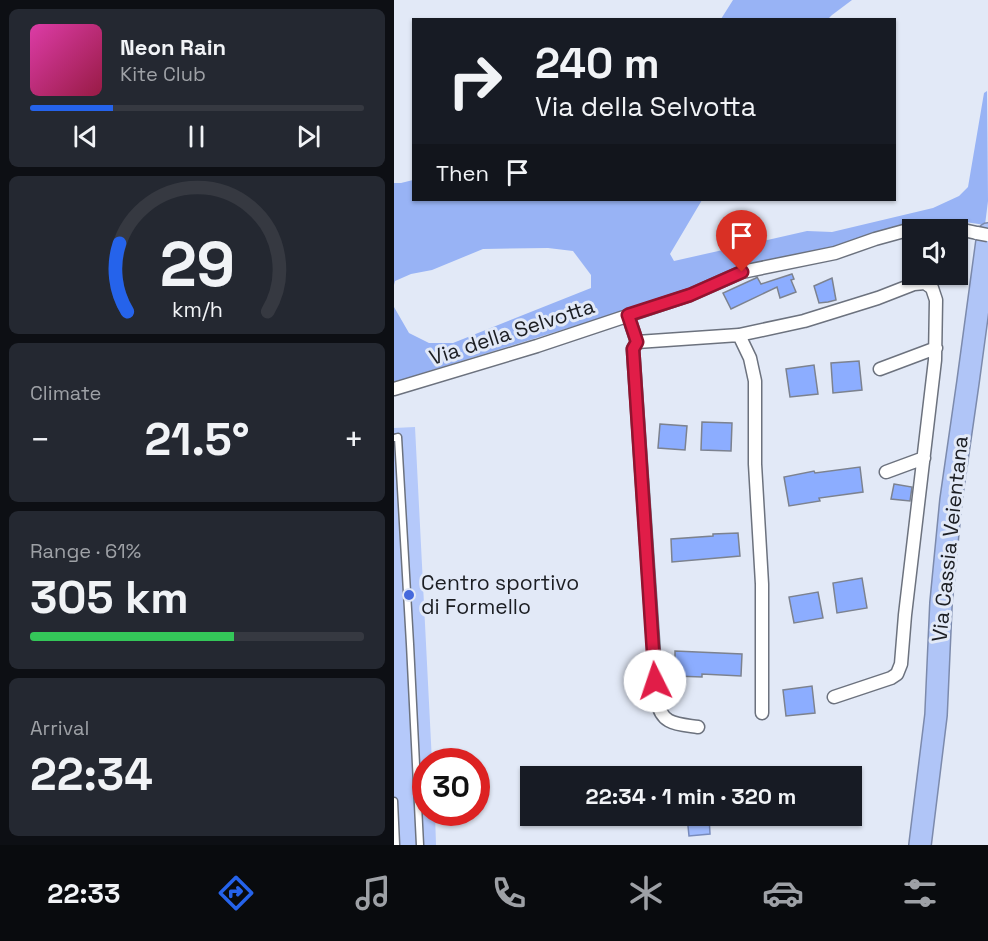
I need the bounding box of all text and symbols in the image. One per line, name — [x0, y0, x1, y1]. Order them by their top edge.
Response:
text: Neon Rain — [120, 33, 226, 61]
text: 240 m — [535, 37, 660, 90]
icon: right — [436, 42, 514, 120]
text: Kite Club — [120, 61, 206, 87]
text: Via della Selvotta — [535, 89, 756, 124]
icon: previous — [69, 120, 102, 153]
icon: pause — [180, 120, 213, 153]
icon: next — [292, 120, 325, 153]
icon: arrive — [501, 156, 534, 189]
text: Then — [436, 159, 489, 187]
pin — [716, 210, 767, 272]
icon: arrive — [725, 219, 758, 252]
map controls — [902, 219, 968, 285]
button: sound — [902, 219, 968, 285]
text: 29 — [159, 225, 235, 304]
street label: Via della Selvotta — [426, 292, 598, 371]
text: km/h — [171, 297, 223, 324]
text: Climate — [30, 380, 101, 406]
text: 21.5° — [144, 411, 250, 468]
text: − — [30, 419, 50, 461]
text: + — [344, 419, 364, 461]
street label: Via Cassia Veientana — [925, 435, 974, 643]
text: Range · 61% — [30, 538, 141, 564]
text: 305 km — [30, 569, 189, 626]
place label: Centro sportivo di Formello — [421, 569, 579, 620]
marker: Centro sportivo di Formello — [402, 588, 416, 602]
position arrow — [623, 649, 687, 713]
text: Arrival — [30, 715, 89, 741]
text: 22:34 — [30, 746, 153, 803]
speed limit sign: 30 — [412, 748, 490, 826]
text: 22:34 · 1 min · 320 m — [586, 782, 796, 810]
icon: directions — [215, 872, 257, 914]
icon: music — [352, 872, 394, 914]
icon: phone — [488, 872, 530, 914]
icon: climate — [625, 872, 667, 914]
icon: car — [762, 872, 804, 914]
icon: filters — [899, 872, 941, 914]
text: 22:33 — [47, 876, 120, 911]

